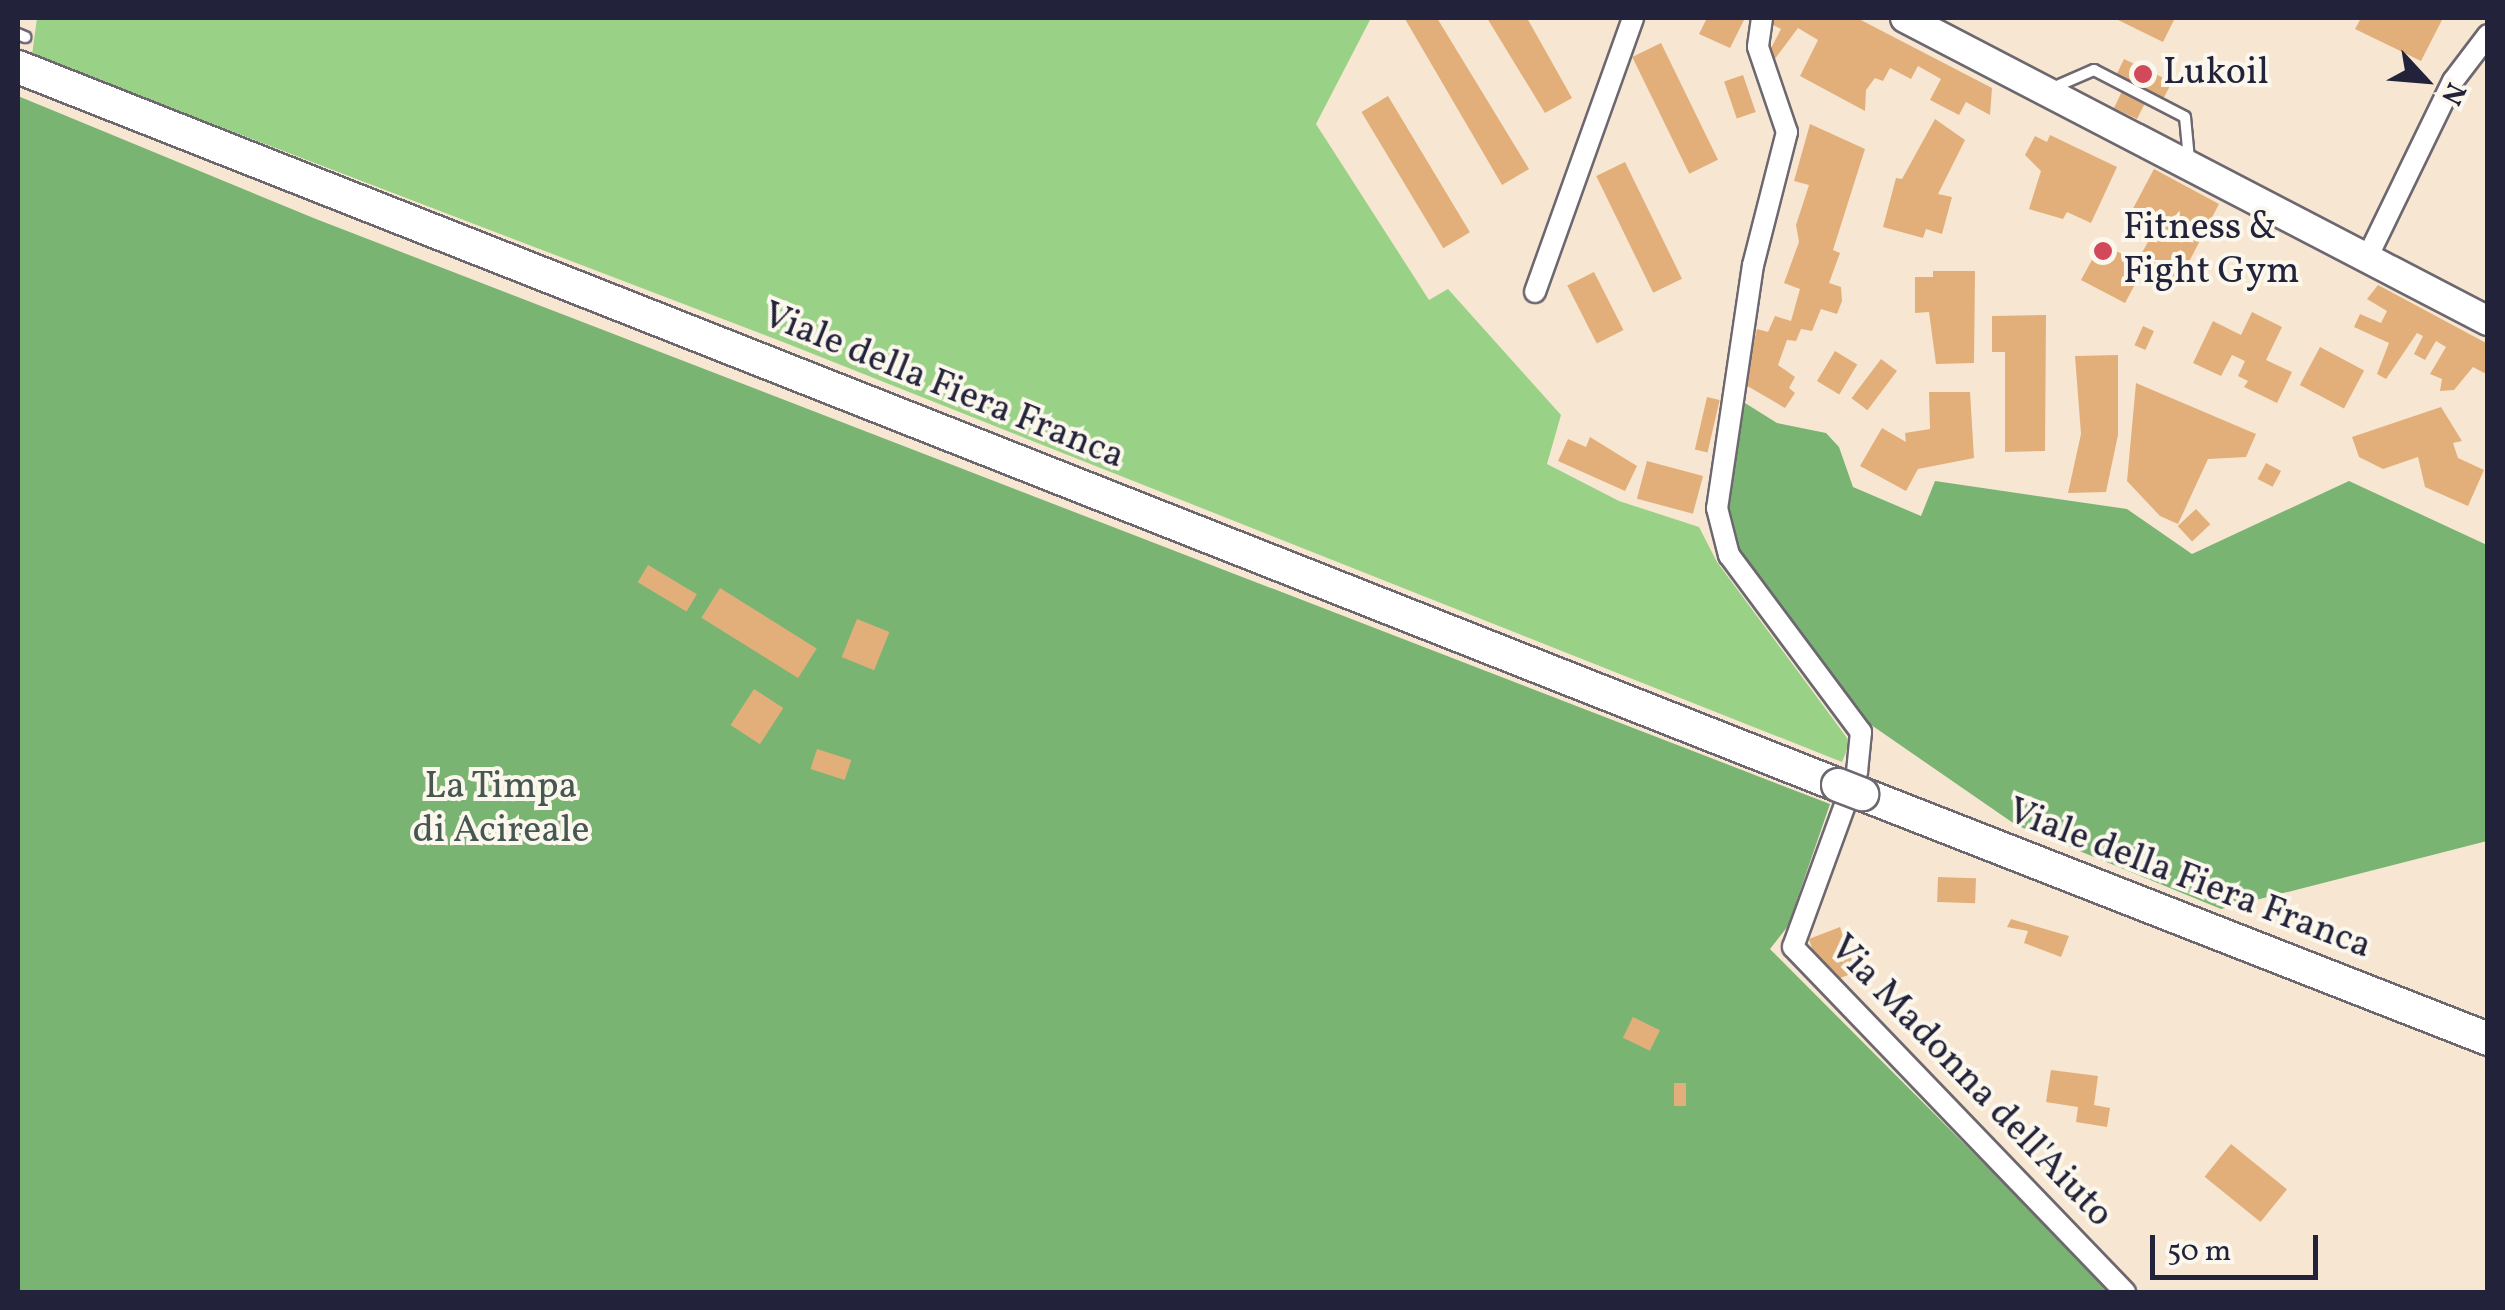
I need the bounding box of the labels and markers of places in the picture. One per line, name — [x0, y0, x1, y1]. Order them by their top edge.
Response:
place label: Lukoil — [2163, 51, 2269, 97]
marker: Lukoil — [2132, 63, 2154, 85]
place label: Fitness & Fight Gym — [2123, 206, 2300, 296]
marker: Fitness & Fight Gym — [2092, 240, 2114, 262]

